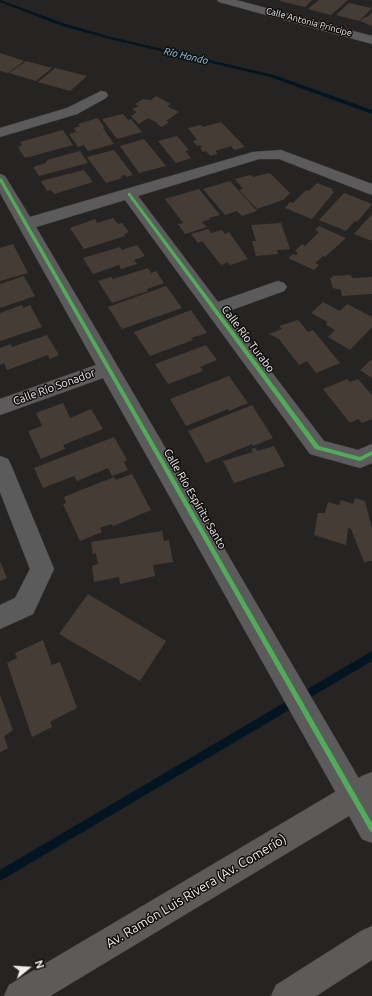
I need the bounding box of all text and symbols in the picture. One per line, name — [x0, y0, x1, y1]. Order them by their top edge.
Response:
street label: Calle Antonia Príncipe — [265, 5, 353, 39]
water label: Río Hondo — [163, 45, 209, 67]
street label: Calle Río Turabo — [219, 303, 277, 375]
street label: Calle Río Sonador — [11, 366, 97, 408]
street label: Calle Río Espíritu Santo — [161, 446, 229, 552]
street label: Av. Ramón Luis Rivera (Av. Comerío) — [103, 831, 289, 951]
north arrow — [8, 948, 48, 988]
text: N — [32, 959, 46, 970]

